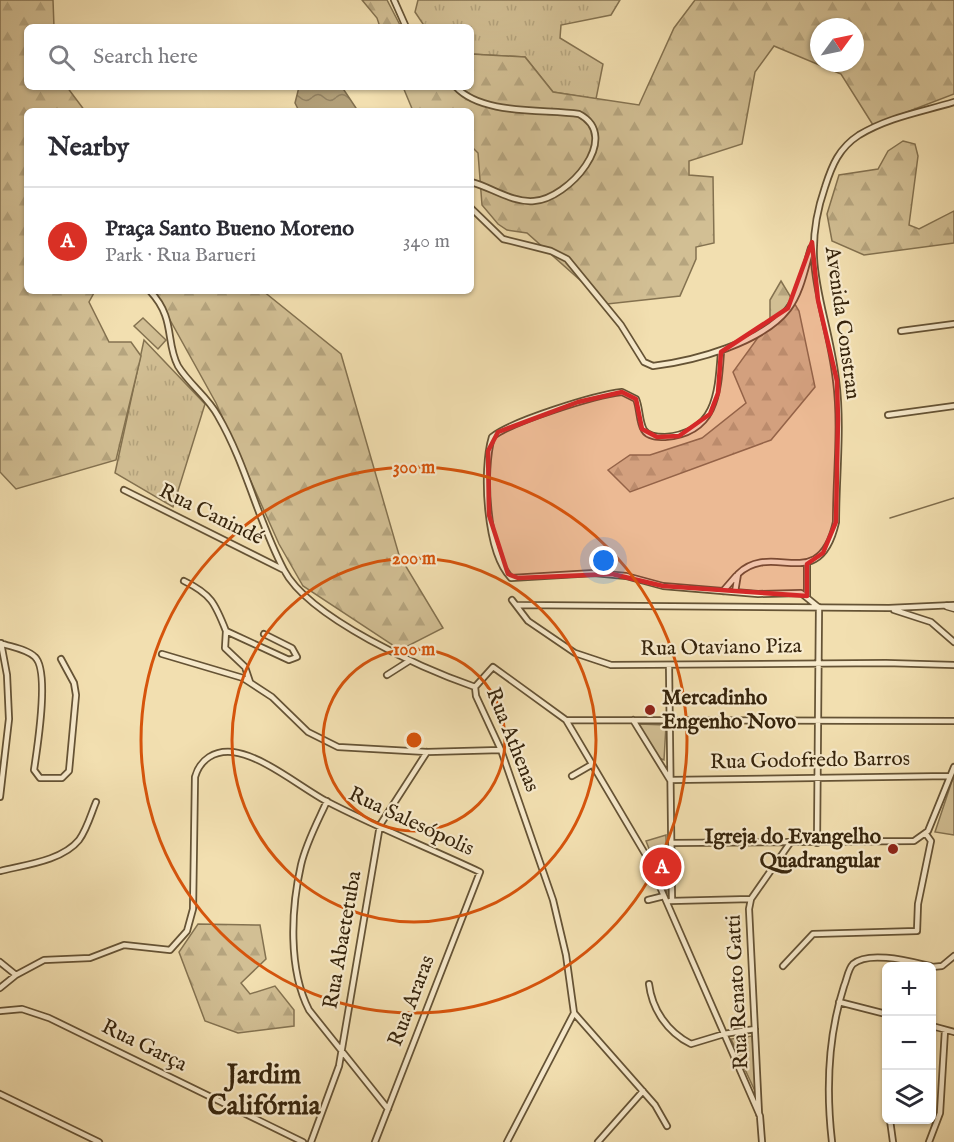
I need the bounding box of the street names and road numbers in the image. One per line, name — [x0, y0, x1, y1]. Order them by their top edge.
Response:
street label: Avenida Constran — [818, 244, 866, 401]
street label: Rua Canindé — [154, 478, 268, 552]
street label: Rua Otaviano Piza — [640, 633, 803, 663]
street label: Rua Athenas — [479, 684, 545, 796]
street label: Rua Godofredo Barros — [710, 746, 910, 776]
street label: Rua Salesópolis — [344, 781, 478, 863]
street label: Rua Abaetetuba — [318, 868, 369, 1011]
street label: Rua Renato Gatti — [720, 914, 756, 1070]
street label: Rua Araras — [382, 952, 442, 1050]
street label: Rua Garça — [97, 1014, 192, 1079]

